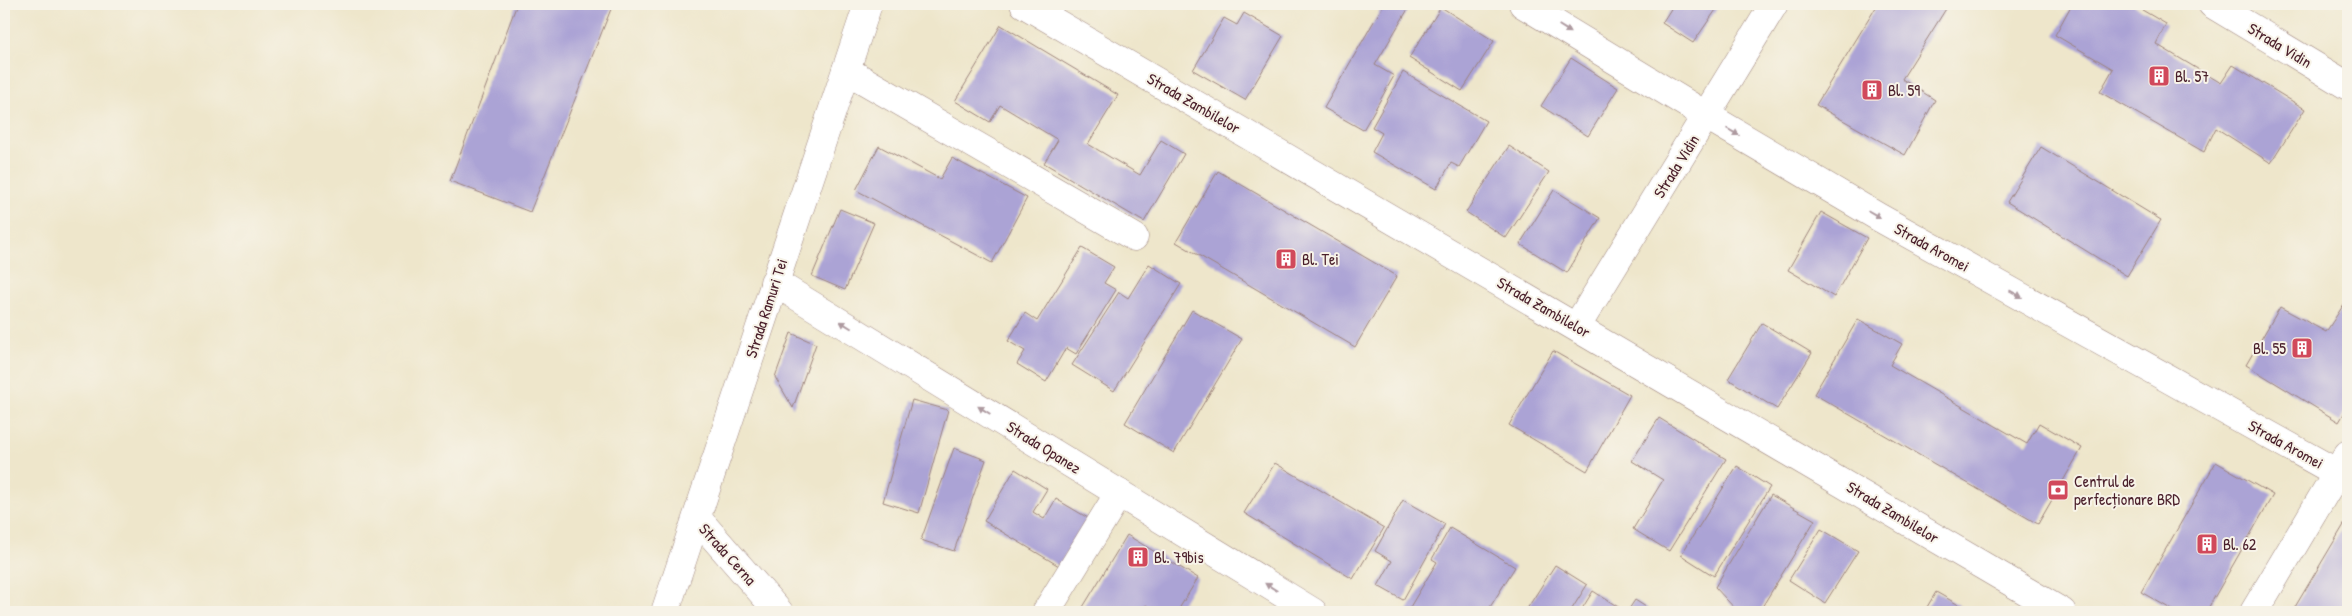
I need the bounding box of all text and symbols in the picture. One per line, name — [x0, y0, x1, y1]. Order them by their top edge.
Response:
street label: Strada Vidin — [2244, 17, 2316, 73]
one-way arrow — [1558, 25, 1571, 34]
building icon: Bl. 57 — [2147, 64, 2171, 88]
place label: Bl. 57 — [2175, 65, 2209, 87]
street label: Strada Zambilelor — [1143, 67, 1245, 139]
building icon: Bl. 59 — [1860, 78, 1884, 102]
place label: Bl. 59 — [1888, 79, 1920, 101]
one-way arrow — [1727, 128, 1740, 137]
street label: Strada Vidin — [1648, 130, 1704, 202]
one-way arrow — [1867, 210, 1880, 219]
street label: Strada Aromei — [1890, 217, 1974, 277]
building icon: Bl. Tei — [1274, 247, 1298, 271]
place label: Bl. Tei — [1302, 248, 1339, 270]
street label: Strada Ramuri Tei — [740, 256, 792, 360]
street label: Strada Zambilelor — [1493, 271, 1595, 343]
one-way arrow — [2009, 289, 2022, 298]
one-way arrow — [839, 320, 852, 329]
building icon: Bl. 55 — [2290, 336, 2314, 360]
place label: Bl. 55 — [2253, 337, 2286, 359]
one-way arrow — [977, 405, 990, 414]
street label: Strada Aromei — [2244, 414, 2328, 474]
street label: Strada Opanez — [1003, 415, 1086, 479]
place label: Centrul de perfecționare BRD — [2074, 470, 2180, 510]
street label: Strada Zambilelor — [1843, 476, 1943, 548]
bank icon: Centrul de perfecționare BRD — [2046, 478, 2070, 502]
street label: Strada Cerna — [694, 518, 762, 590]
building icon: Bl. 62 — [2195, 532, 2219, 556]
place label: Bl. 62 — [2223, 533, 2257, 555]
building icon: Bl. 79bis — [1126, 545, 1150, 569]
place label: Bl. 79bis — [1154, 546, 1204, 568]
one-way arrow — [1265, 582, 1278, 591]

